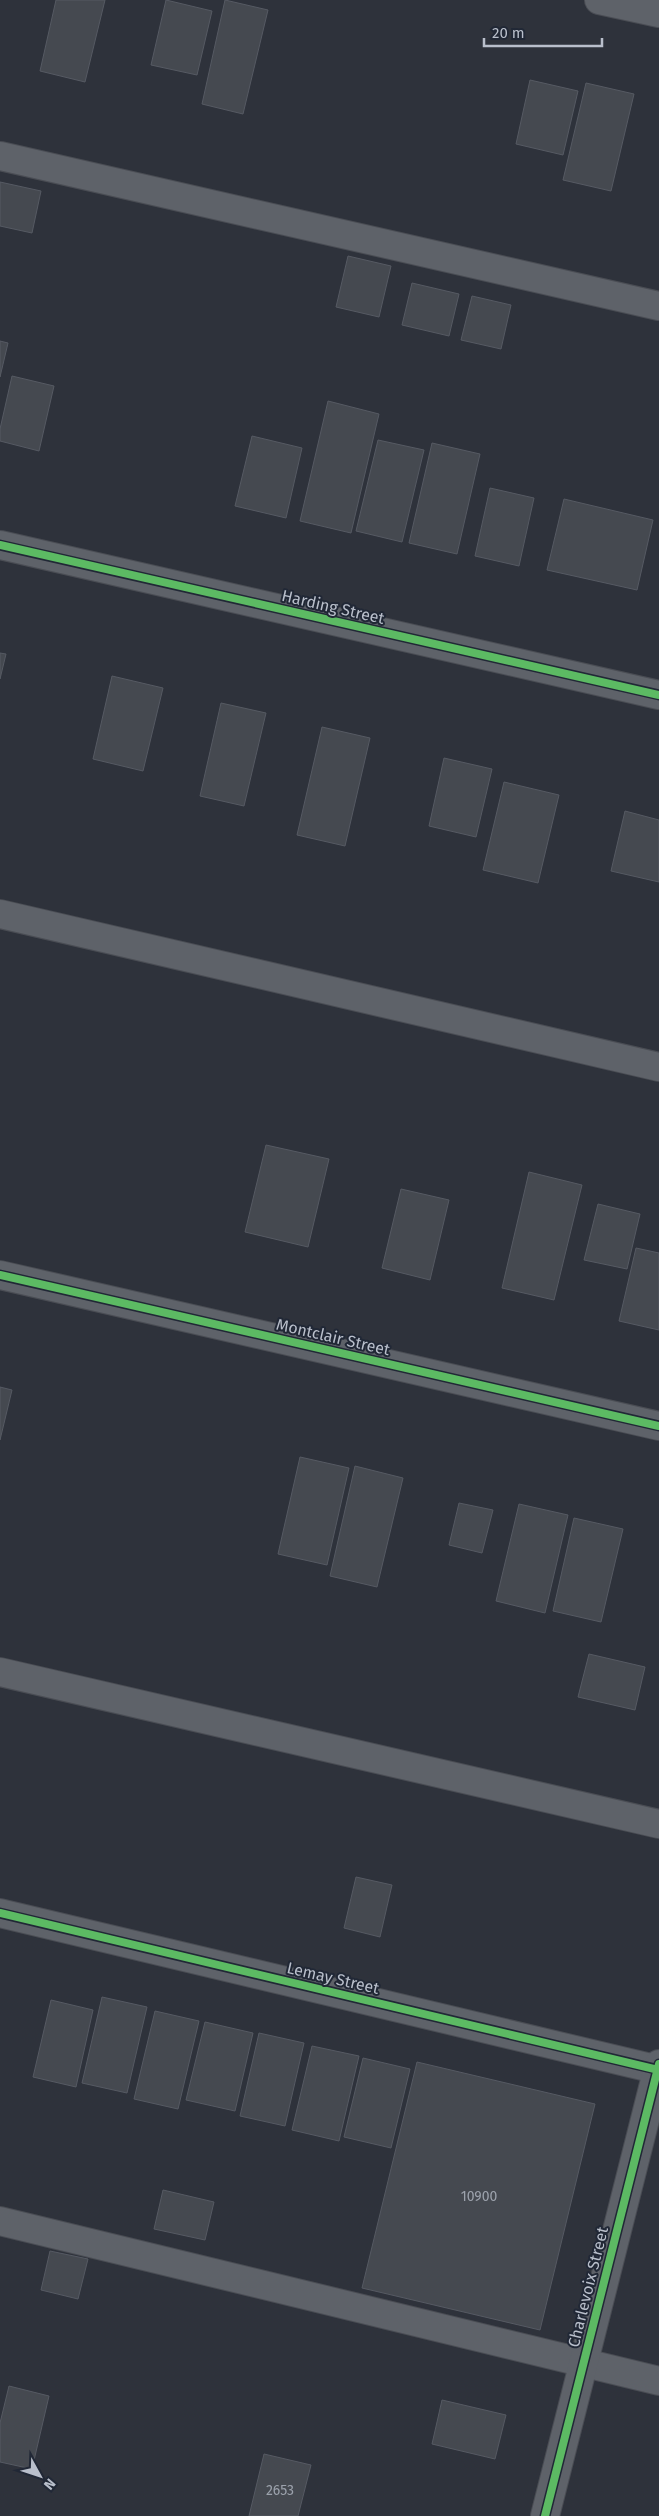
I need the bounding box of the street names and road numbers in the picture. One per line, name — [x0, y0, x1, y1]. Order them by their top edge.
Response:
street label: Harding Street — [280, 586, 386, 628]
street label: Montclair Street — [274, 1315, 392, 1359]
street label: Lemay Street — [285, 1958, 381, 1998]
street label: Charlevoix Street — [564, 2225, 612, 2349]

